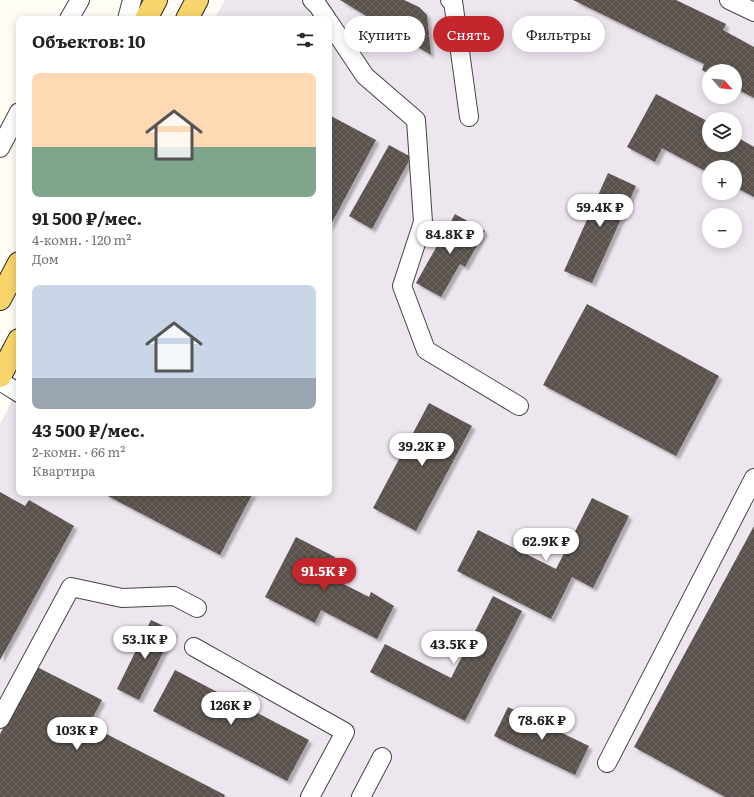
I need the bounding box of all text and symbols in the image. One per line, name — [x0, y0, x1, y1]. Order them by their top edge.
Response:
chip: Купить — [344, 16, 425, 52]
chip: Снять — [433, 16, 504, 52]
chip: Фильтры — [512, 16, 605, 52]
text: Объектов: 10 — [32, 28, 145, 53]
icon: filters — [294, 29, 316, 51]
north arrow — [702, 64, 742, 104]
map controls — [702, 64, 742, 248]
icon: home — [138, 99, 210, 171]
button: layers — [702, 112, 742, 152]
button: + — [702, 160, 742, 200]
pin: 59.4K ₽ — [563, 194, 637, 228]
text: 59.4K ₽ — [576, 197, 624, 216]
text: 91 500 ₽/мес. — [32, 205, 142, 230]
button: − — [702, 208, 742, 248]
pin: 84.8K ₽ — [413, 221, 487, 255]
text: 84.8K ₽ — [426, 224, 474, 243]
text: 4-комн. · 120 m² — [32, 230, 131, 249]
text: Дом — [32, 249, 59, 268]
icon: home — [138, 311, 210, 383]
text: 43 500 ₽/мес. — [32, 417, 145, 442]
pin: 39.2K ₽ — [385, 433, 459, 467]
text: 39.2K ₽ — [398, 436, 446, 455]
text: 2-комн. · 66 m² — [32, 442, 125, 461]
text: Квартира — [32, 461, 95, 480]
pin: 62.9K ₽ — [509, 528, 583, 562]
text: 62.9K ₽ — [522, 531, 570, 550]
pin: 91.5K ₽ — [287, 558, 361, 592]
text: 91.5K ₽ — [301, 561, 347, 580]
pin: 53.1K ₽ — [108, 626, 182, 660]
text: 53.1K ₽ — [122, 629, 168, 648]
pin: 43.5K ₽ — [417, 631, 491, 665]
text: 43.5K ₽ — [430, 634, 478, 653]
pin: 126K ₽ — [198, 692, 264, 726]
text: 126K ₽ — [210, 695, 252, 714]
pin: 78.6K ₽ — [505, 707, 579, 741]
text: 78.6K ₽ — [518, 710, 566, 729]
pin: 103K ₽ — [44, 717, 110, 751]
text: 103K ₽ — [56, 720, 98, 739]

